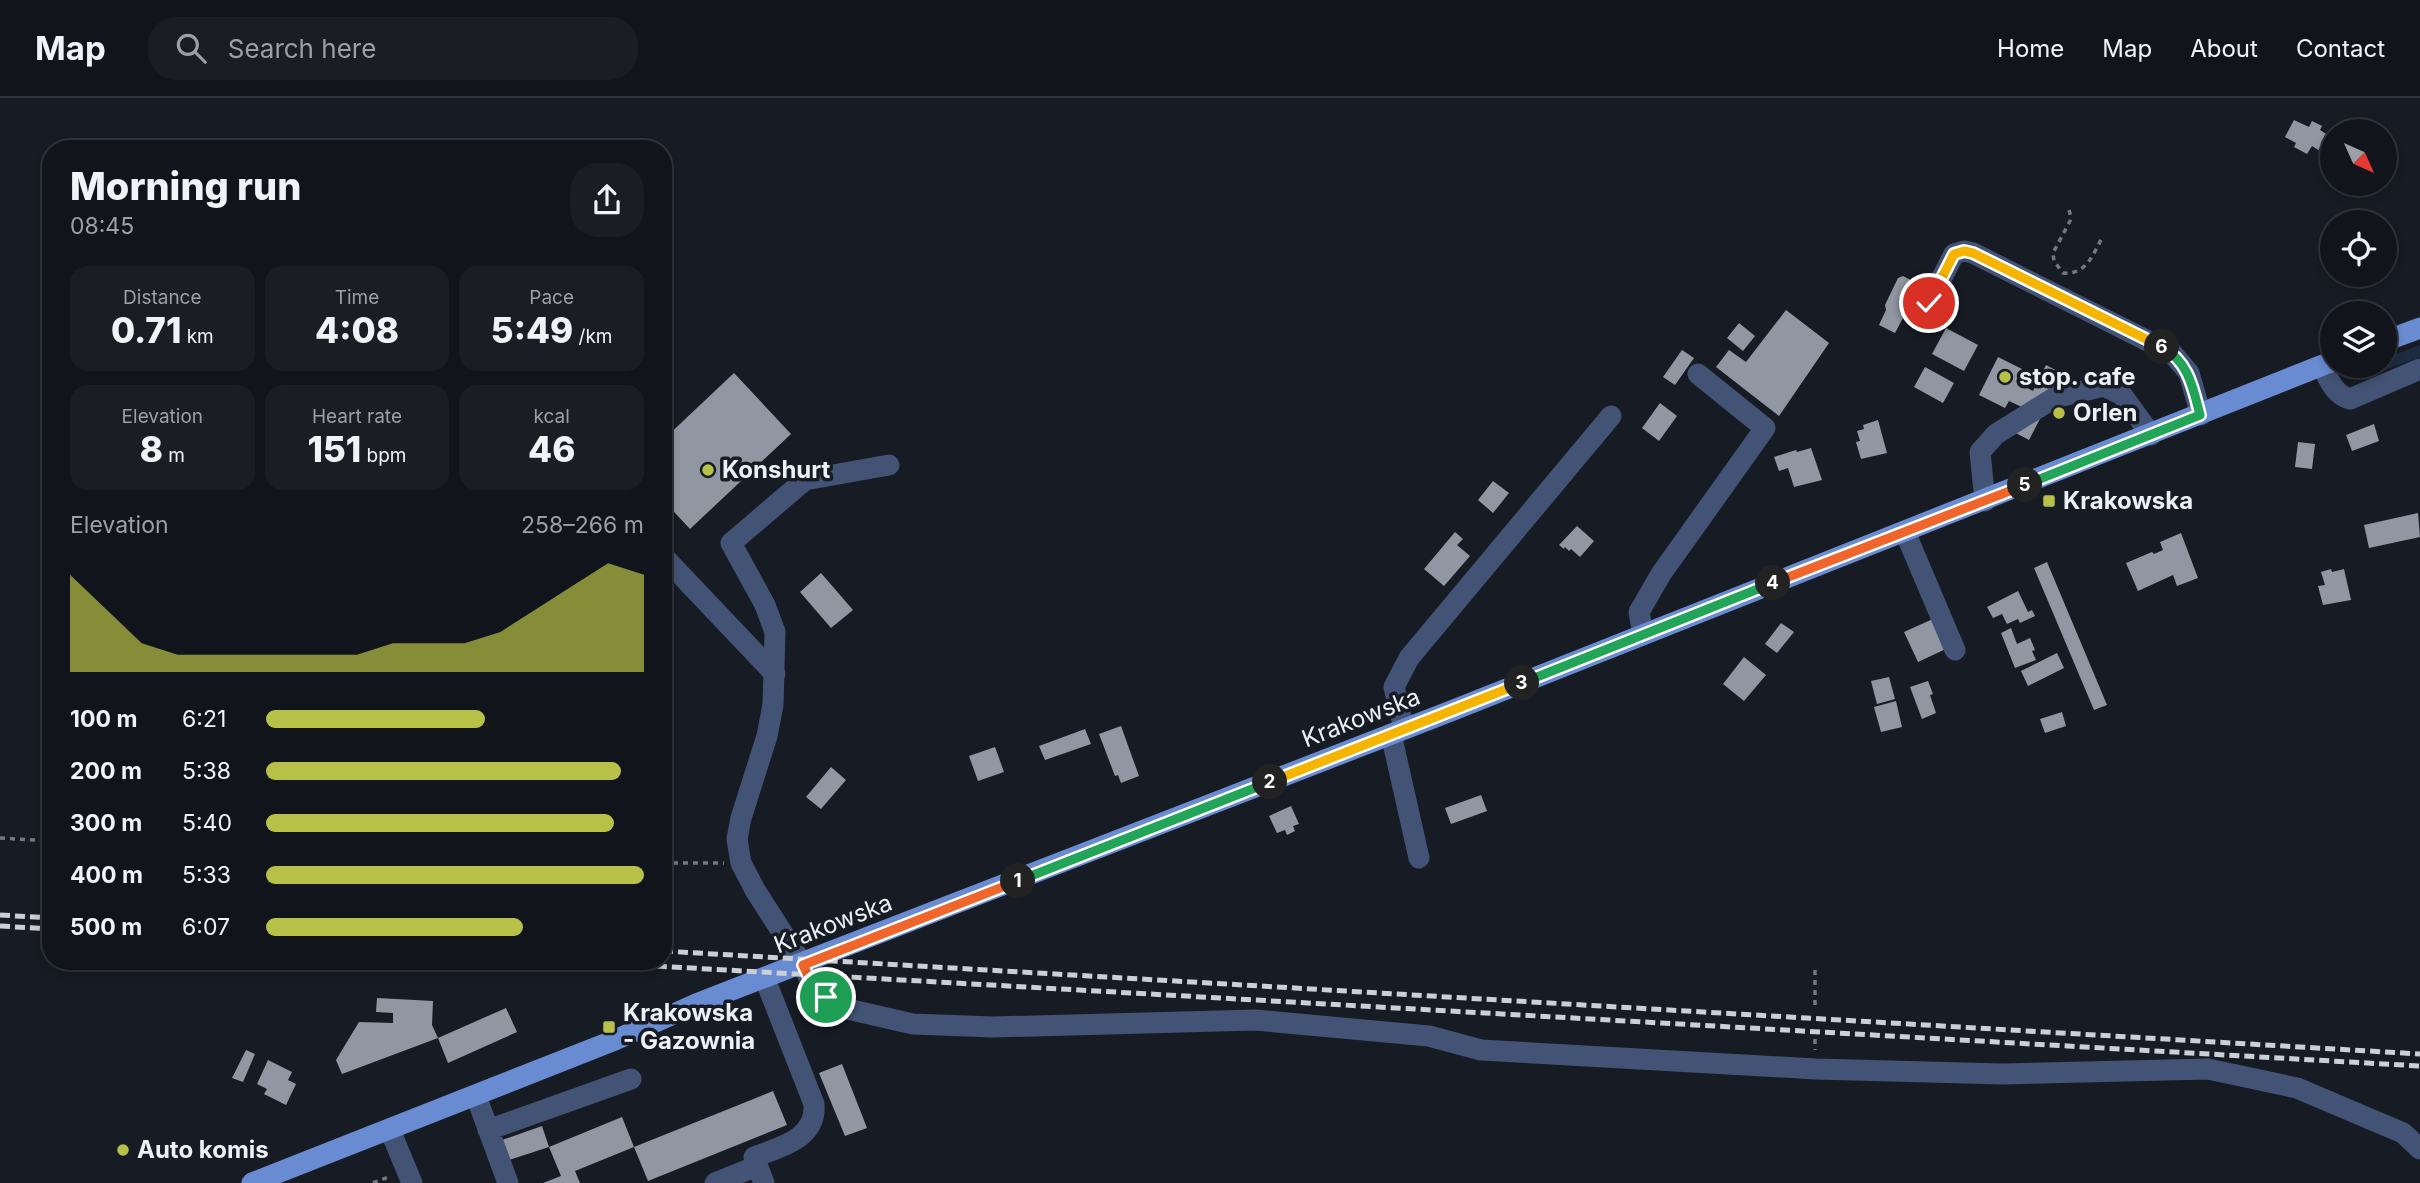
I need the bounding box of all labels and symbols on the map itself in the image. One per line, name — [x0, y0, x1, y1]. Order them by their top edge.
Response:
north arrow — [2320, 119, 2398, 196]
pin — [1899, 273, 1959, 333]
pin: 6 — [2144, 330, 2180, 364]
place label: stop. cafe — [2019, 362, 2135, 391]
marker: stop. cafe — [1997, 369, 2013, 385]
place label: Orlen — [2073, 398, 2137, 427]
marker: Orlen — [2051, 405, 2067, 421]
place label: Konshurt — [722, 455, 831, 484]
marker: Konshurt — [700, 462, 716, 478]
pin: 5 — [2008, 468, 2042, 502]
place label: Krakowska — [2063, 486, 2193, 515]
marker: Krakowska — [2041, 493, 2057, 509]
pin: 4 — [1756, 566, 1790, 601]
pin: 3 — [1504, 666, 1540, 700]
street label: Krakowska — [1298, 682, 1424, 753]
pin: 2 — [1252, 764, 1288, 800]
pin: 1 — [1000, 864, 1036, 898]
street label: Krakowska — [770, 888, 896, 959]
pin — [796, 967, 856, 1027]
place label: Krakowska - Gazownia — [623, 998, 755, 1055]
marker: Krakowska - Gazownia — [601, 1019, 617, 1035]
place label: Auto komis — [137, 1135, 269, 1164]
marker: Auto komis — [115, 1142, 131, 1158]

